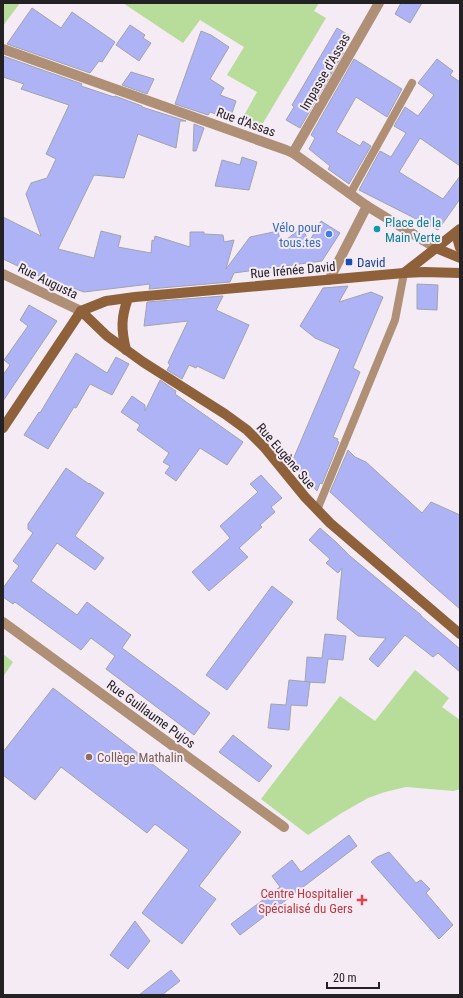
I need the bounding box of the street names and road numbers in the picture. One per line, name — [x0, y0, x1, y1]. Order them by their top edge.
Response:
street label: Impasse d'Assas — [297, 31, 353, 113]
street label: Rue d'Assas — [214, 104, 278, 140]
street label: Rue Irénée David — [250, 259, 336, 281]
street label: Rue Augusta — [16, 260, 80, 302]
street label: Rue Eugène Sue — [253, 420, 319, 492]
street label: Rue Guillaume Pujos — [104, 677, 198, 751]

